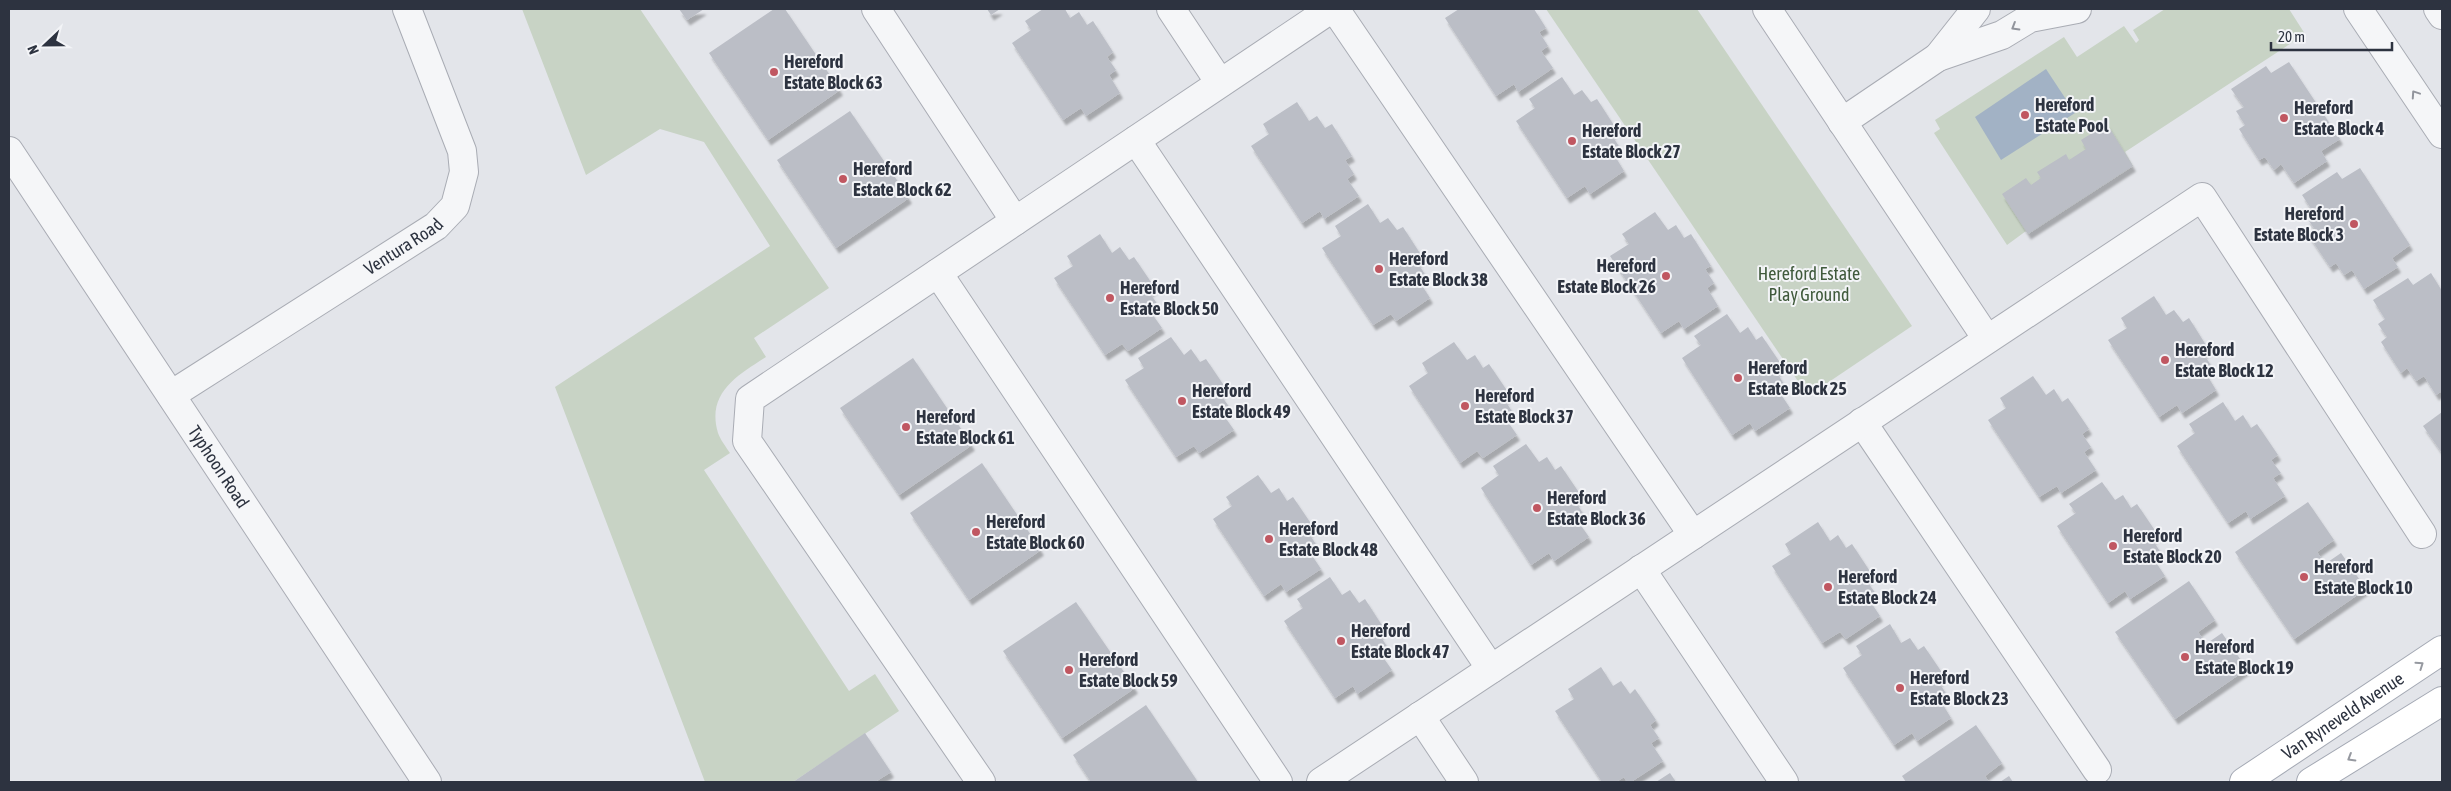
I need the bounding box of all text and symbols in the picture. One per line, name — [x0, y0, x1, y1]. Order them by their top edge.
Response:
north arrow — [20, 20, 70, 70]
scale bar — [2271, 20, 2392, 52]
one-way arrow — [2011, 21, 2020, 31]
text: 20 m — [2278, 28, 2305, 45]
text: N — [24, 43, 42, 57]
place label: Hereford Estate Block 63 — [784, 51, 883, 93]
marker: Hereford Estate Block 63 — [768, 66, 780, 78]
one-way arrow — [2412, 90, 2421, 99]
place label: Hereford Estate Pool — [2035, 94, 2109, 136]
place label: Hereford Estate Block 4 — [2294, 97, 2384, 139]
marker: Hereford Estate Pool — [2019, 109, 2031, 121]
marker: Hereford Estate Block 4 — [2278, 112, 2290, 124]
place label: Hereford Estate Block 27 — [1582, 120, 1681, 162]
marker: Hereford Estate Block 27 — [1566, 135, 1578, 147]
place label: Hereford Estate Block 62 — [853, 158, 952, 200]
marker: Hereford Estate Block 62 — [837, 173, 849, 185]
place label: Hereford Estate Block 3 — [2254, 203, 2344, 245]
street label: Ventura Road — [360, 214, 448, 279]
marker: Hereford Estate Block 3 — [2348, 218, 2360, 230]
place label: Hereford Estate Block 38 — [1389, 248, 1488, 290]
place label: Hereford Estate Block 26 — [1557, 255, 1656, 297]
marker: Hereford Estate Block 38 — [1373, 263, 1385, 275]
park label: Hereford Estate Play Ground — [1758, 263, 1860, 305]
marker: Hereford Estate Block 26 — [1660, 270, 1672, 282]
place label: Hereford Estate Block 50 — [1120, 277, 1219, 319]
marker: Hereford Estate Block 50 — [1104, 292, 1116, 304]
place label: Hereford Estate Block 12 — [2175, 339, 2274, 381]
marker: Hereford Estate Block 12 — [2159, 354, 2171, 366]
place label: Hereford Estate Block 25 — [1748, 357, 1847, 399]
marker: Hereford Estate Block 25 — [1732, 372, 1744, 384]
place label: Hereford Estate Block 49 — [1192, 380, 1291, 422]
place label: Hereford Estate Block 37 — [1475, 385, 1574, 427]
marker: Hereford Estate Block 49 — [1176, 395, 1188, 407]
marker: Hereford Estate Block 37 — [1459, 400, 1471, 412]
place label: Hereford Estate Block 61 — [916, 406, 1015, 448]
marker: Hereford Estate Block 61 — [900, 421, 912, 433]
street label: Typhoon Road — [184, 422, 254, 512]
place label: Hereford Estate Block 36 — [1547, 487, 1646, 529]
marker: Hereford Estate Block 36 — [1531, 502, 1543, 514]
place label: Hereford Estate Block 60 — [986, 511, 1085, 553]
place label: Hereford Estate Block 48 — [1279, 518, 1378, 560]
place label: Hereford Estate Block 20 — [2123, 525, 2222, 567]
marker: Hereford Estate Block 60 — [970, 526, 982, 538]
marker: Hereford Estate Block 48 — [1263, 533, 1275, 545]
marker: Hereford Estate Block 20 — [2107, 540, 2119, 552]
place label: Hereford Estate Block 10 — [2314, 556, 2413, 598]
place label: Hereford Estate Block 24 — [1838, 566, 1937, 608]
marker: Hereford Estate Block 10 — [2298, 571, 2310, 583]
marker: Hereford Estate Block 24 — [1822, 581, 1834, 593]
place label: Hereford Estate Block 47 — [1351, 620, 1450, 662]
marker: Hereford Estate Block 47 — [1335, 635, 1347, 647]
place label: Hereford Estate Block 19 — [2195, 636, 2294, 678]
place label: Hereford Estate Block 59 — [1079, 649, 1178, 691]
marker: Hereford Estate Block 19 — [2179, 651, 2191, 663]
one-way arrow — [2414, 662, 2424, 671]
marker: Hereford Estate Block 59 — [1063, 664, 1075, 676]
place label: Hereford Estate Block 23 — [1910, 667, 2009, 709]
street label: Van Ryneveld Avenue — [2278, 667, 2408, 764]
marker: Hereford Estate Block 23 — [1894, 682, 1906, 694]
one-way arrow — [2347, 752, 2356, 761]

